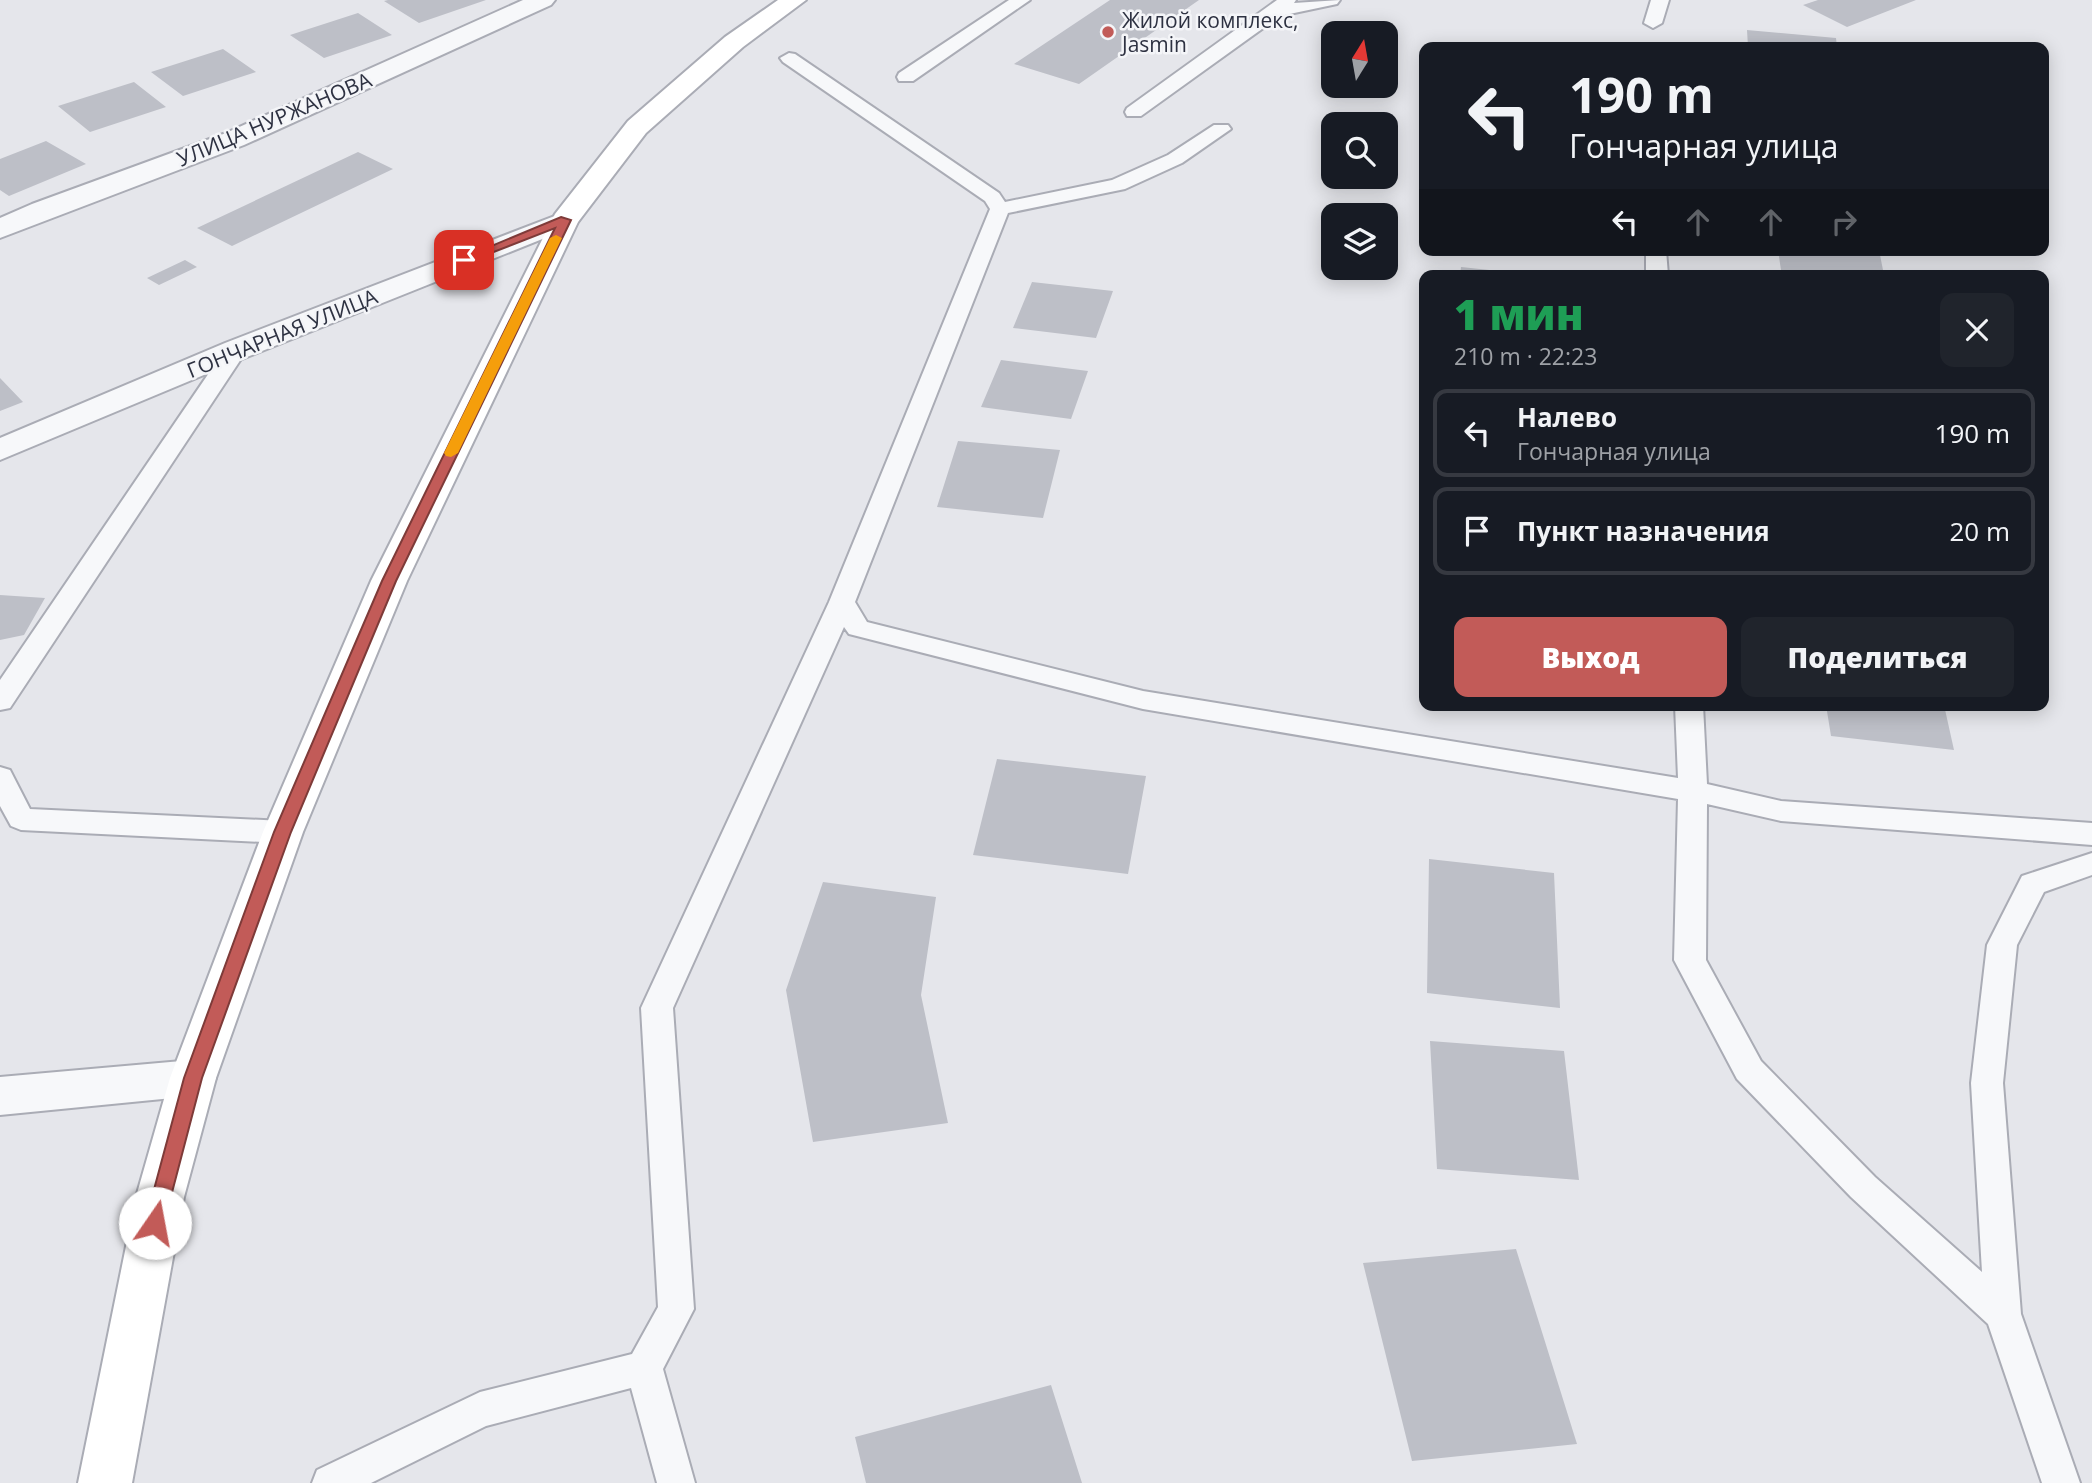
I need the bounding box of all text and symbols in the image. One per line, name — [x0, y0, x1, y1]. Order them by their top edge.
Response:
place label: Жилой комплекс, Jasmin — [1120, 6, 1299, 58]
north arrow — [1321, 21, 1398, 98]
map controls — [1321, 21, 1398, 280]
marker: Жилой комплекс, Jasmin — [1100, 24, 1116, 40]
text: 190 m — [1569, 61, 1714, 127]
street label: УЛИЦА НУРЖАНОВА — [173, 65, 376, 173]
icon: left — [1454, 70, 1545, 161]
button: search — [1321, 112, 1398, 189]
text: Гончарная улица — [1569, 124, 1838, 167]
button: layers — [1321, 203, 1398, 280]
icon: left — [1606, 203, 1644, 241]
icon: ahead — [1679, 203, 1717, 241]
icon: ahead — [1752, 203, 1790, 241]
icon: right — [1825, 203, 1863, 241]
pin — [434, 230, 494, 290]
icon: arrive — [445, 241, 483, 279]
street label: ГОНЧАРНАЯ УЛИЦА — [183, 282, 382, 384]
text: 1 мин — [1454, 285, 1584, 342]
button: close — [1940, 293, 2014, 367]
text: 210 m · 22:23 — [1454, 340, 1597, 372]
text: Налево — [1517, 399, 1617, 435]
icon: left — [1458, 414, 1496, 452]
text: 190 m — [1935, 415, 2010, 451]
text: Гончарная улица — [1517, 435, 1711, 467]
icon: arrive — [1458, 512, 1496, 550]
text: Пункт назначения — [1517, 513, 1770, 549]
text: 20 m — [1949, 513, 2010, 549]
button: Выход — [1454, 617, 1727, 697]
button: Поделиться — [1741, 617, 2014, 697]
position arrow — [118, 1186, 192, 1260]

